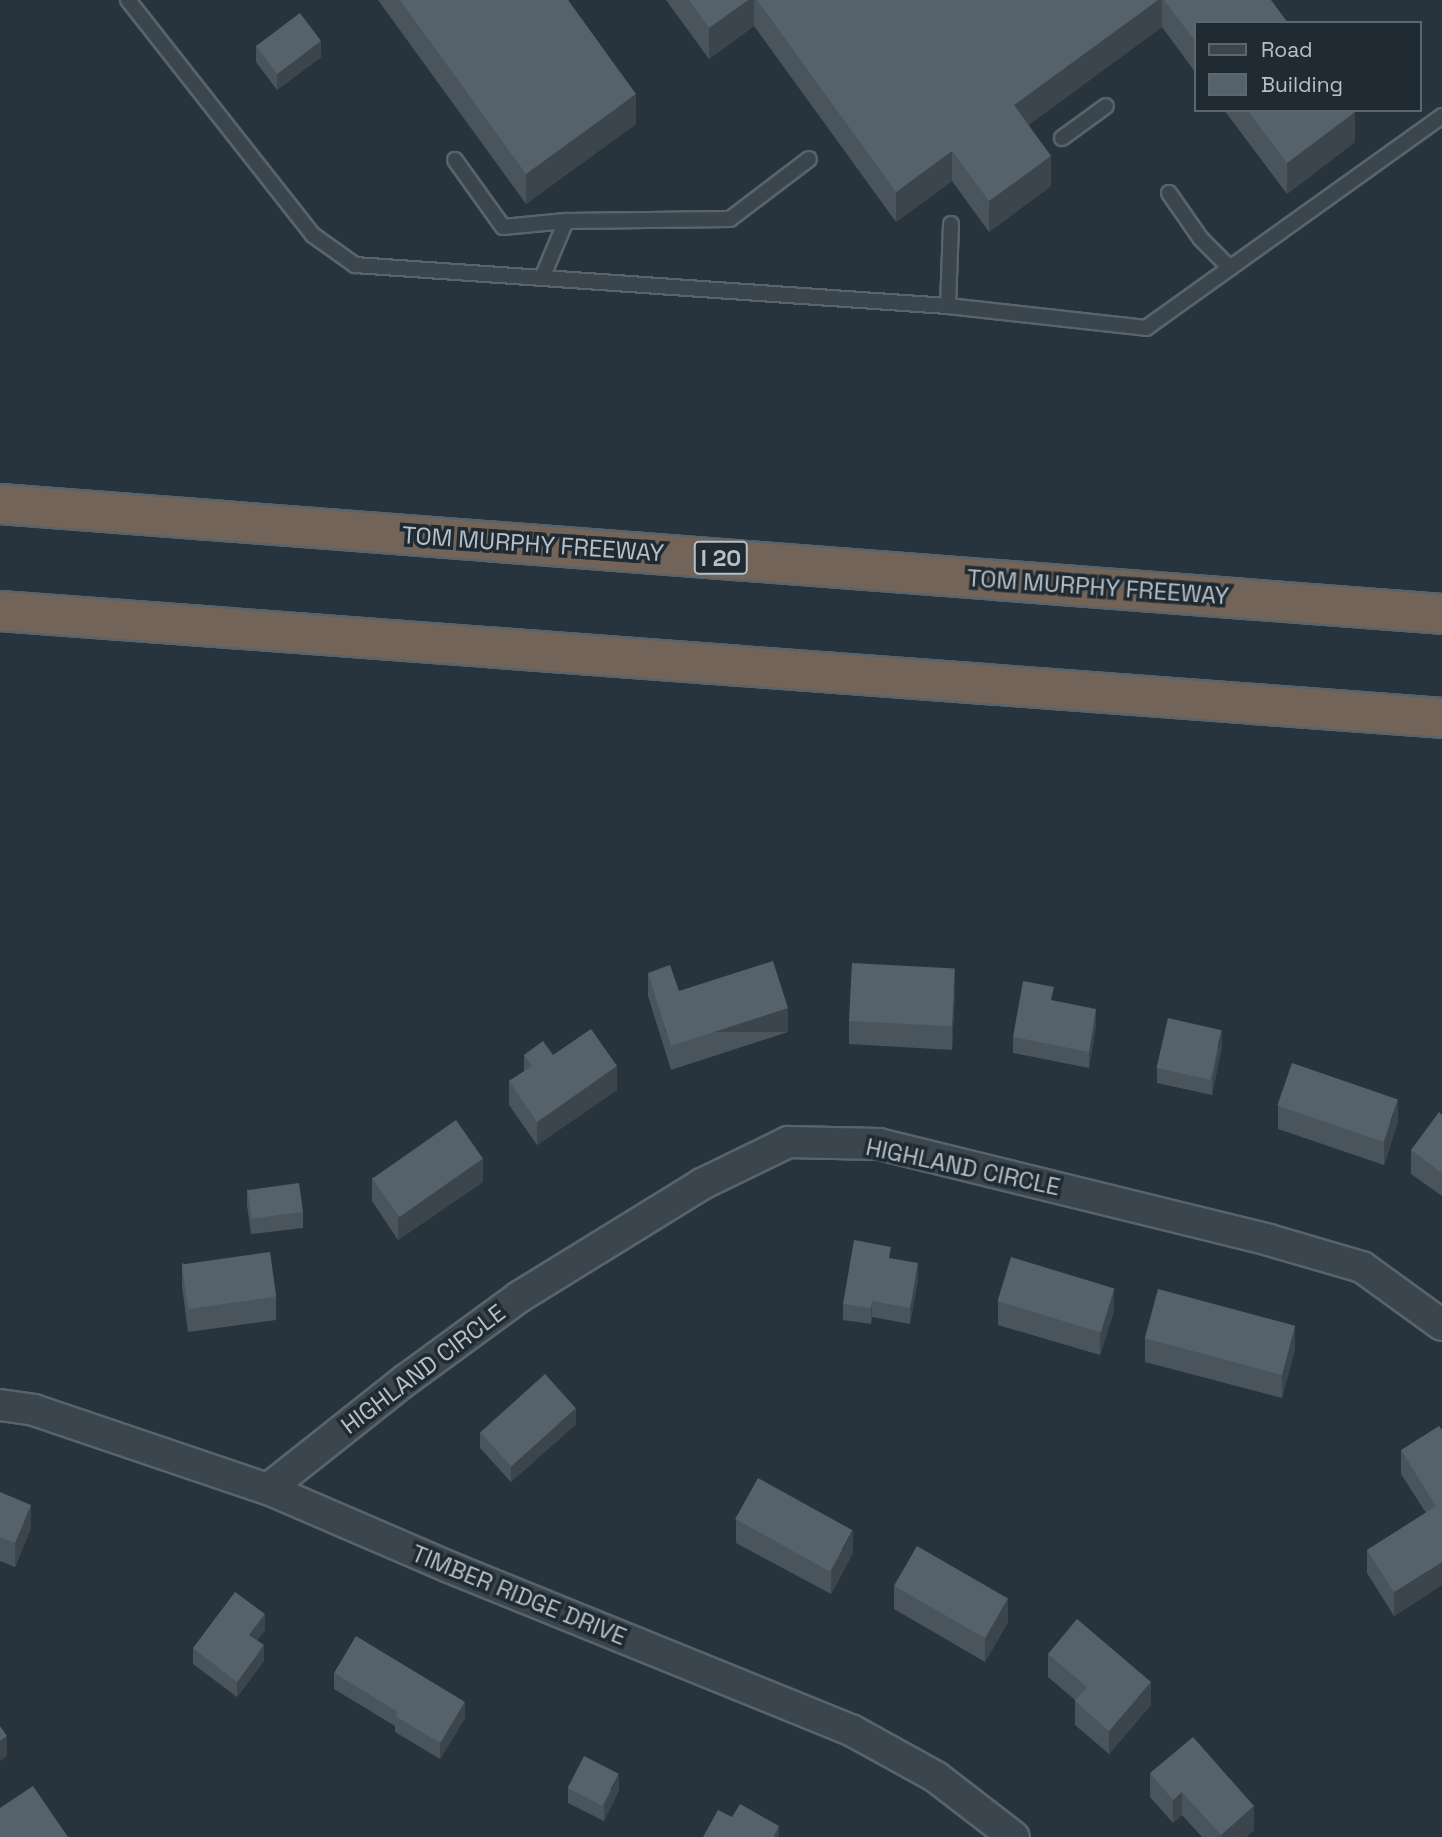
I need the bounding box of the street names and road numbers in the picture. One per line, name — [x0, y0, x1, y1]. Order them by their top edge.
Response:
street label: TOM MURPHY FREEWAY — [401, 520, 665, 568]
road number: I 20 — [693, 538, 749, 578]
street label: TOM MURPHY FREEWAY — [966, 563, 1230, 611]
street label: HIGHLAND CIRCLE — [863, 1132, 1063, 1202]
street label: HIGHLAND CIRCLE — [335, 1298, 511, 1440]
street label: TIMBER RIDGE DRIVE — [407, 1539, 631, 1651]

